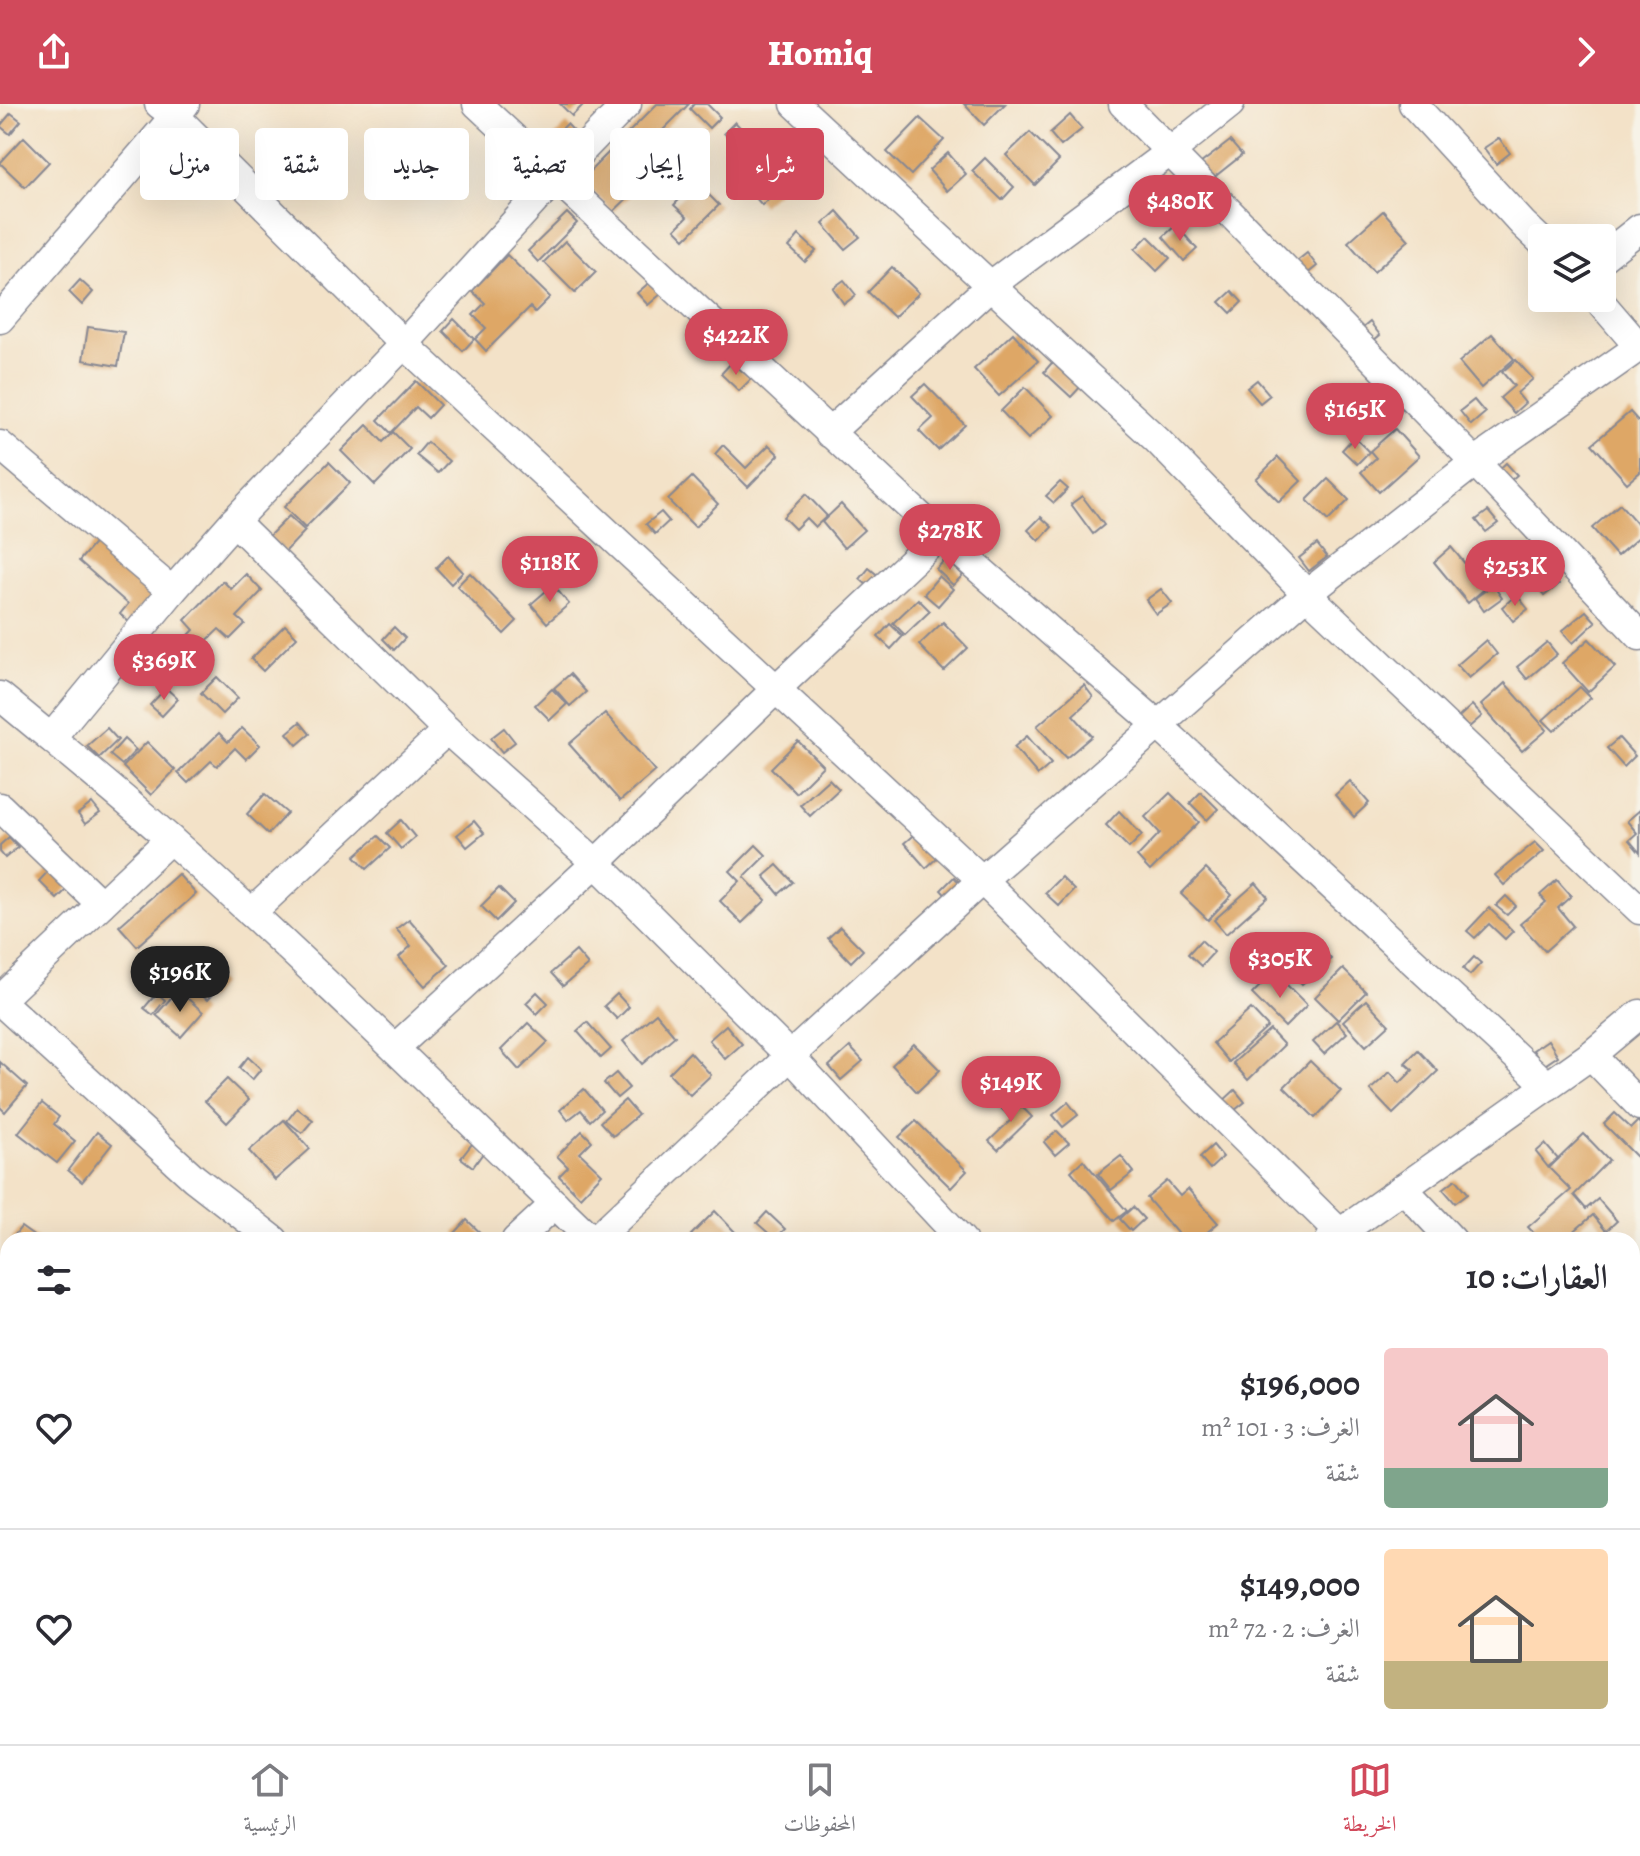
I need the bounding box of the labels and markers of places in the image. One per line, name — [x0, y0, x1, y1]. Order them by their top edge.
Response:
pin: $480K — [1124, 175, 1236, 243]
pin: $422K — [680, 309, 792, 377]
pin: $165K — [1299, 383, 1411, 451]
pin: $278K — [894, 504, 1006, 572]
pin: $118K — [494, 536, 606, 604]
pin: $253K — [1459, 540, 1571, 608]
pin: $369K — [108, 634, 220, 702]
pin: $305K — [1224, 932, 1336, 1000]
pin: $196K — [124, 946, 236, 1014]
pin: $149K — [955, 1056, 1067, 1124]

